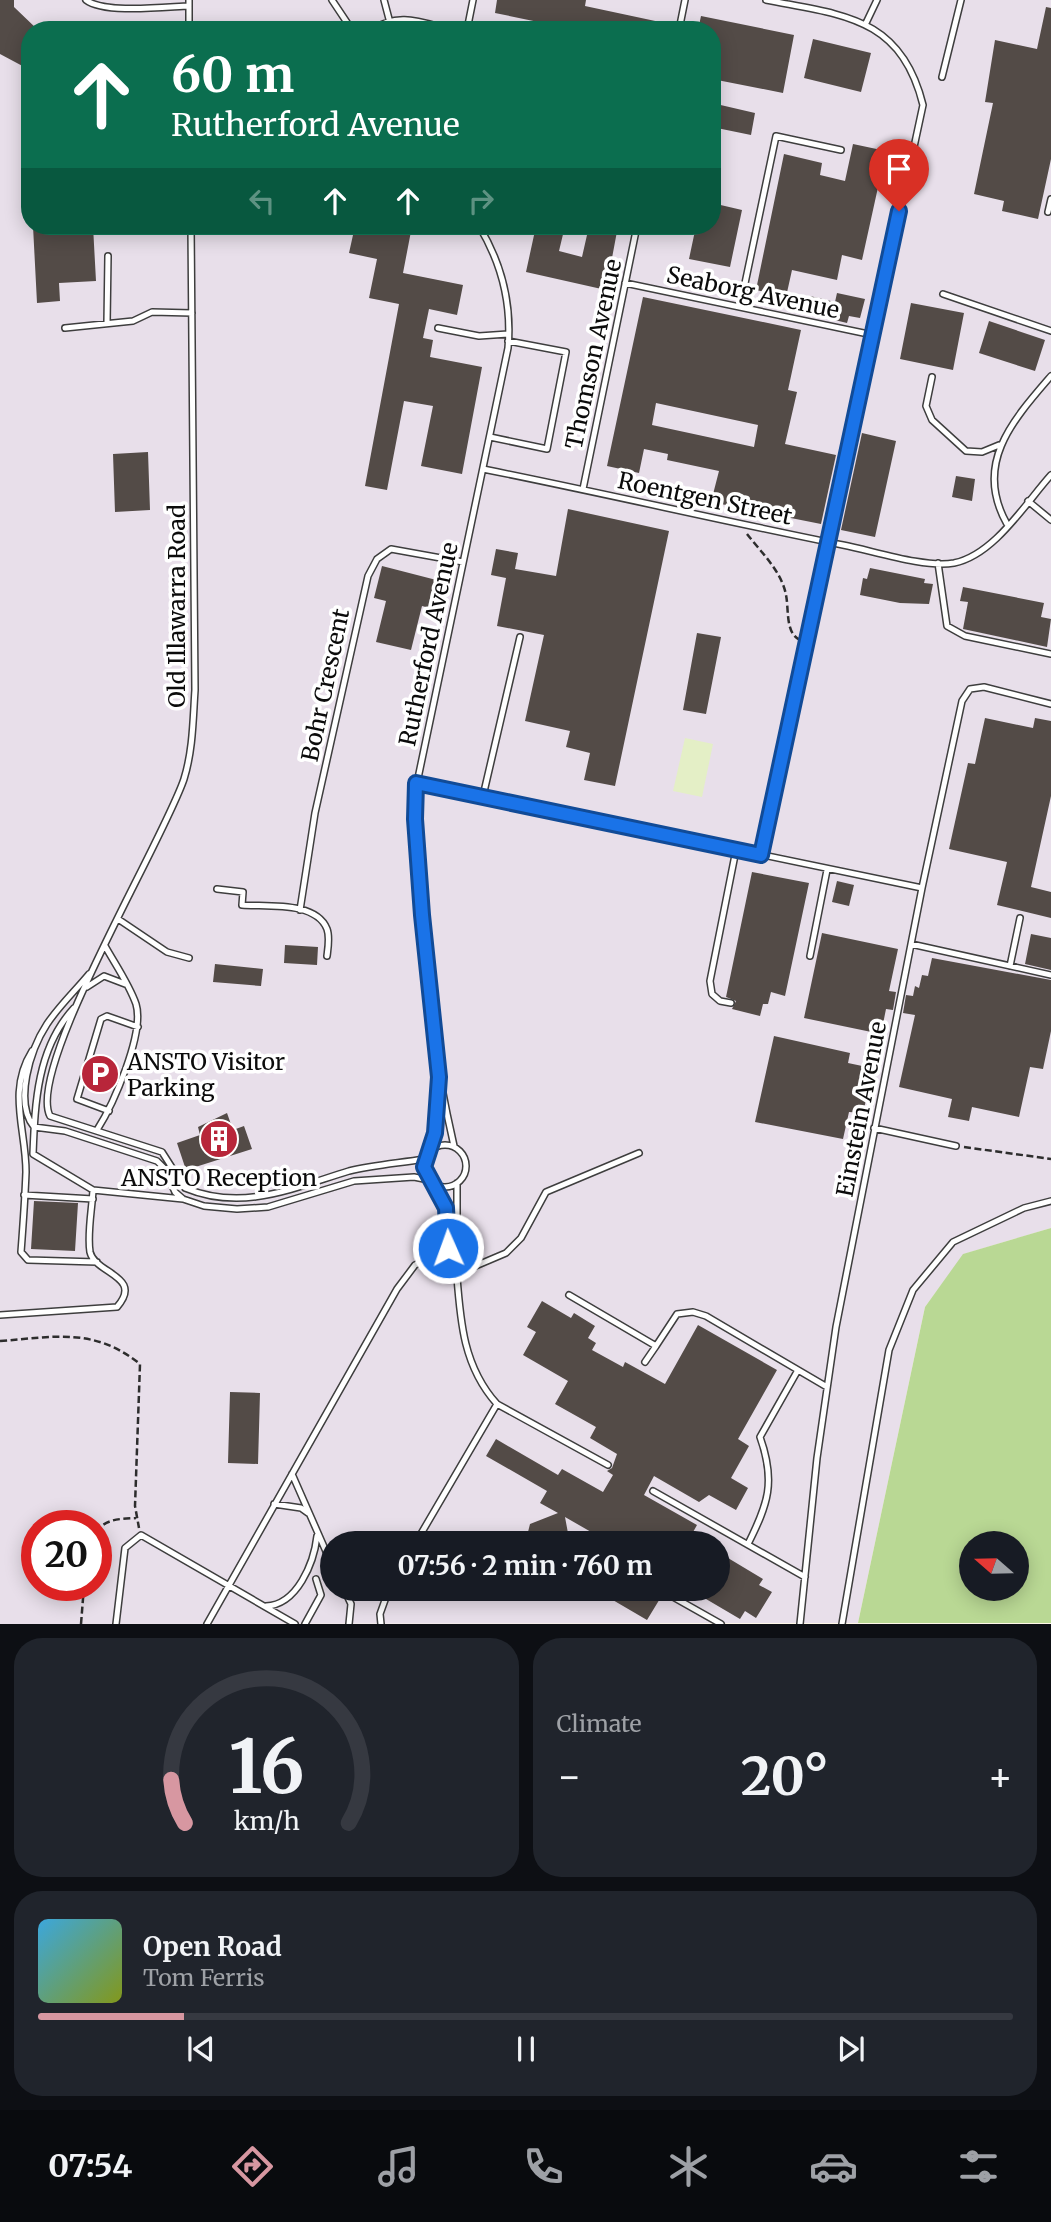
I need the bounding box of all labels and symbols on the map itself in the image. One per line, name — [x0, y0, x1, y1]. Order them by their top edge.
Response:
pin — [869, 139, 929, 211]
street label: Thomson Avenue — [559, 256, 627, 452]
street label: Seaborg Avenue — [664, 260, 842, 324]
street label: Roentgen Street — [615, 465, 795, 531]
street label: Old Illawarra Road — [162, 504, 191, 708]
street label: Rutherford Avenue — [392, 539, 464, 749]
street label: Bohr Crescent — [295, 606, 355, 764]
street label: Einstein Avenue — [830, 1019, 892, 1199]
place label: ANSTO Visitor Parking — [126, 1047, 285, 1102]
parking icon: ANSTO Visitor Parking — [79, 1053, 121, 1095]
building icon: ANSTO Reception — [198, 1118, 240, 1160]
place label: ANSTO Reception — [120, 1163, 317, 1192]
position arrow — [411, 1211, 485, 1285]
speed limit sign: 20 — [21, 1510, 112, 1601]
north arrow — [959, 1531, 1029, 1601]

